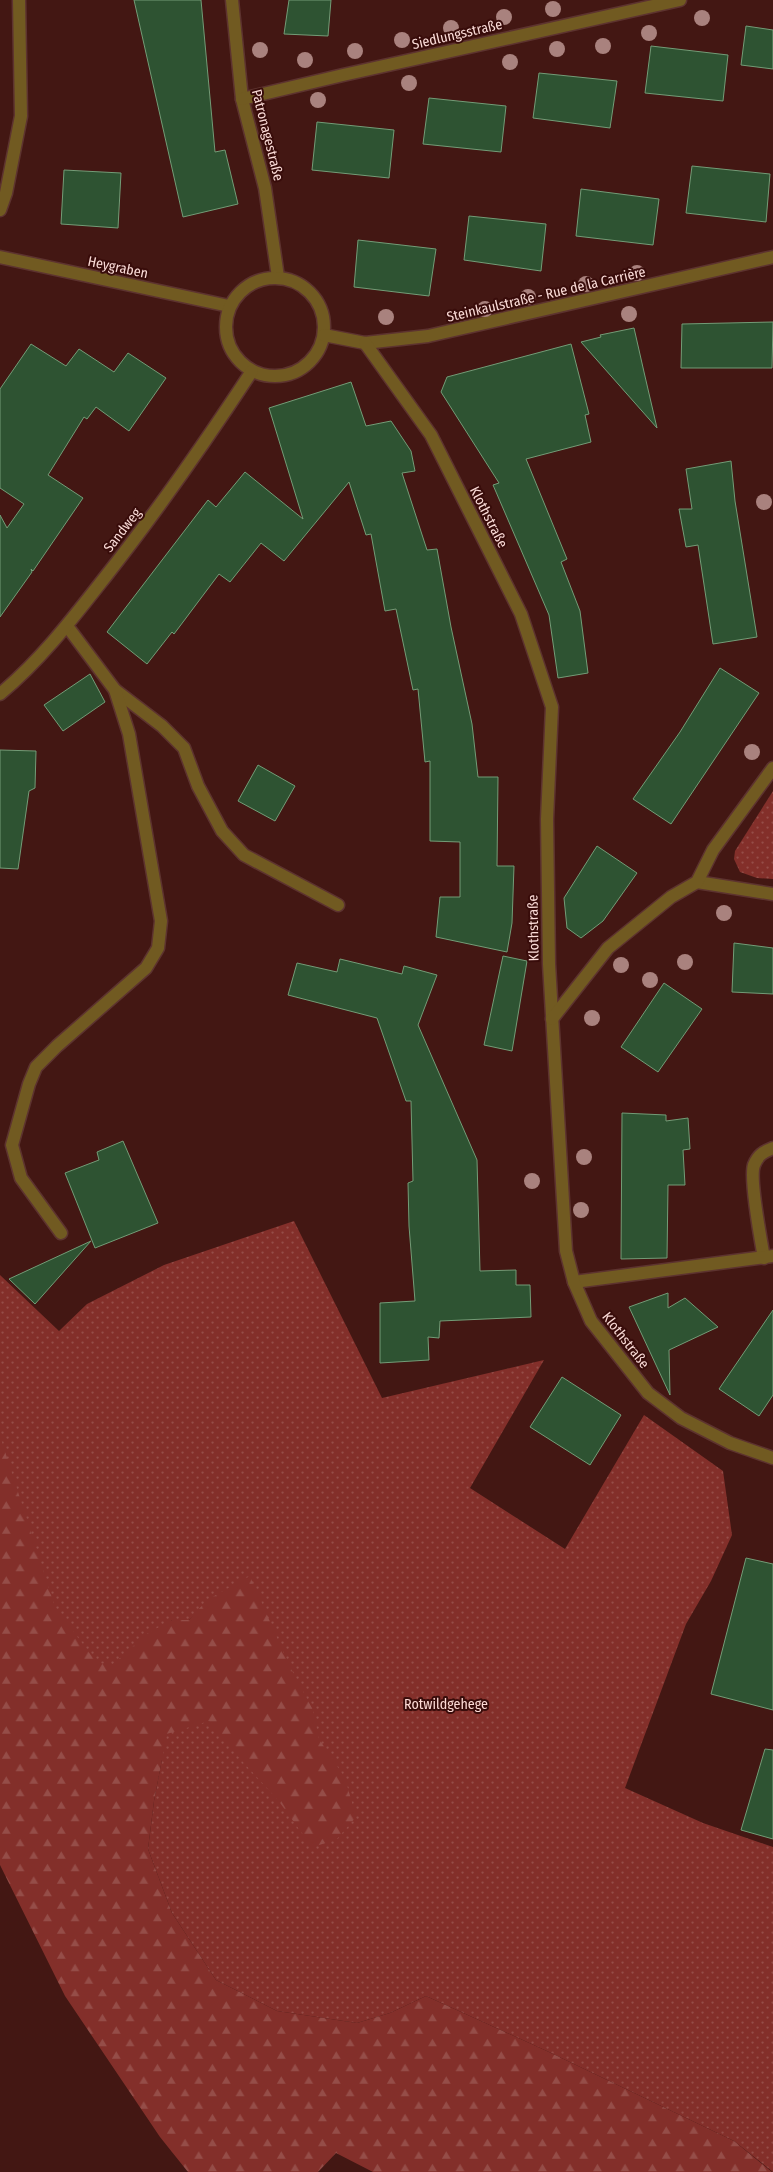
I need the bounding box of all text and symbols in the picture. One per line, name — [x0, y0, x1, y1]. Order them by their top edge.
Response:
street label: Siedlungsstraße — [410, 16, 504, 53]
street label: Patronagestraße — [248, 88, 287, 183]
street label: Heygraben — [86, 253, 150, 282]
street label: Steinkaulstraße - Rue de la Carrière — [445, 263, 647, 326]
street label: Klothstraße — [466, 484, 511, 551]
street label: Sandweg — [100, 505, 145, 556]
street label: Klothstraße — [524, 894, 543, 961]
street label: Klothstraße — [598, 1309, 653, 1372]
park label: Rotwildgehege — [404, 1696, 488, 1713]

